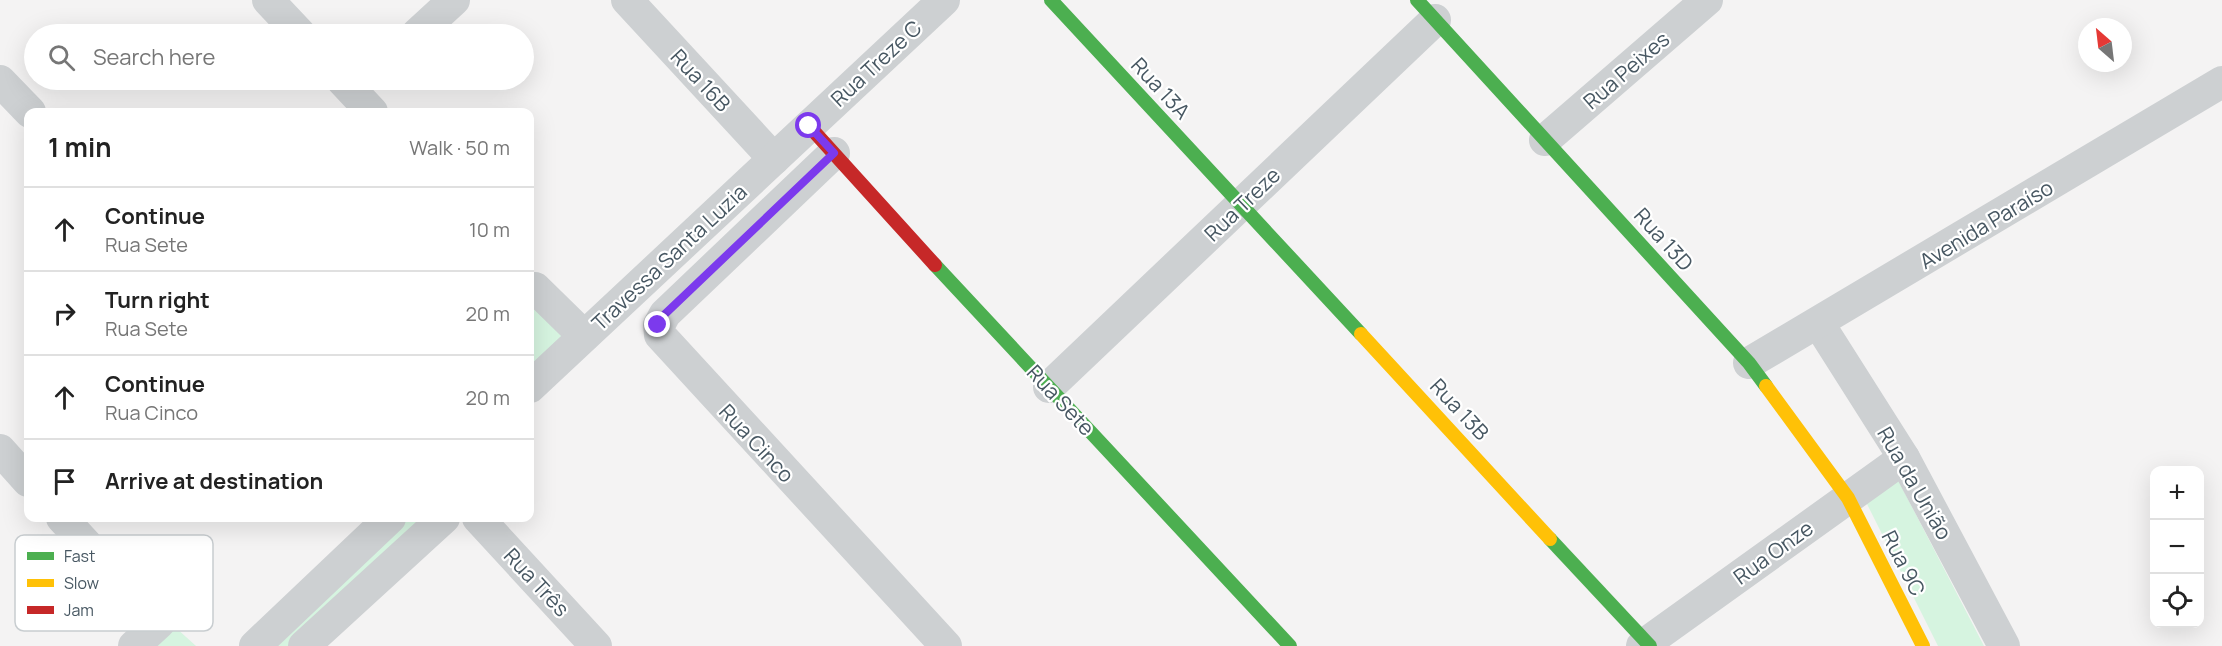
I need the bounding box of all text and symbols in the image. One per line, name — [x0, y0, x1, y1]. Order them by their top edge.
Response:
street label: Rua Treze C — [825, 14, 927, 112]
north arrow — [2078, 18, 2132, 72]
search box — [24, 24, 534, 90]
street label: Rua Peixes — [1577, 25, 1675, 115]
icon: search — [45, 41, 78, 74]
text: Search here — [93, 42, 215, 72]
street label: Rua 16B — [665, 43, 737, 117]
street label: Rua 13A — [1125, 51, 1197, 125]
route start — [795, 112, 821, 138]
text: 1 min — [48, 129, 112, 165]
text: Walk · 50 m — [409, 134, 510, 161]
street label: Rua Treze — [1198, 161, 1286, 247]
street label: Avenida Paraíso — [1914, 173, 2058, 275]
street label: Travessa Santa Luzia — [585, 178, 753, 336]
text: Continue — [105, 201, 205, 231]
street label: Rua 13D — [1628, 202, 1700, 276]
icon: ahead — [48, 213, 81, 246]
text: 10 m — [469, 216, 510, 243]
text: Rua Sete — [105, 231, 188, 258]
text: Turn right — [105, 285, 210, 315]
icon: right — [48, 297, 81, 330]
text: 20 m — [465, 300, 510, 327]
route end — [644, 311, 670, 337]
text: Rua Sete — [105, 315, 188, 342]
street label: Rua Sete — [1021, 359, 1101, 441]
text: Continue — [105, 369, 205, 399]
street label: Rua 13B — [1424, 372, 1496, 446]
icon: ahead — [48, 381, 81, 414]
text: 20 m — [465, 384, 510, 411]
street label: Rua Cinco — [713, 398, 801, 488]
text: Rua Cinco — [105, 399, 198, 426]
street label: Rua da União — [1871, 421, 1959, 545]
icon: arrive — [48, 465, 81, 498]
text: Arrive at destination — [105, 466, 323, 496]
map controls — [2150, 466, 2204, 628]
button: + — [2150, 466, 2204, 520]
street label: Rua Onze — [1728, 514, 1818, 590]
button: − — [2150, 520, 2204, 574]
street label: Rua 9C — [1876, 526, 1932, 600]
legend — [15, 535, 213, 631]
street label: Rua Três — [498, 542, 576, 622]
text: Fast — [64, 545, 95, 567]
text: Slow — [64, 572, 99, 594]
button: locate — [2150, 574, 2204, 628]
text: Jam — [64, 599, 94, 621]

